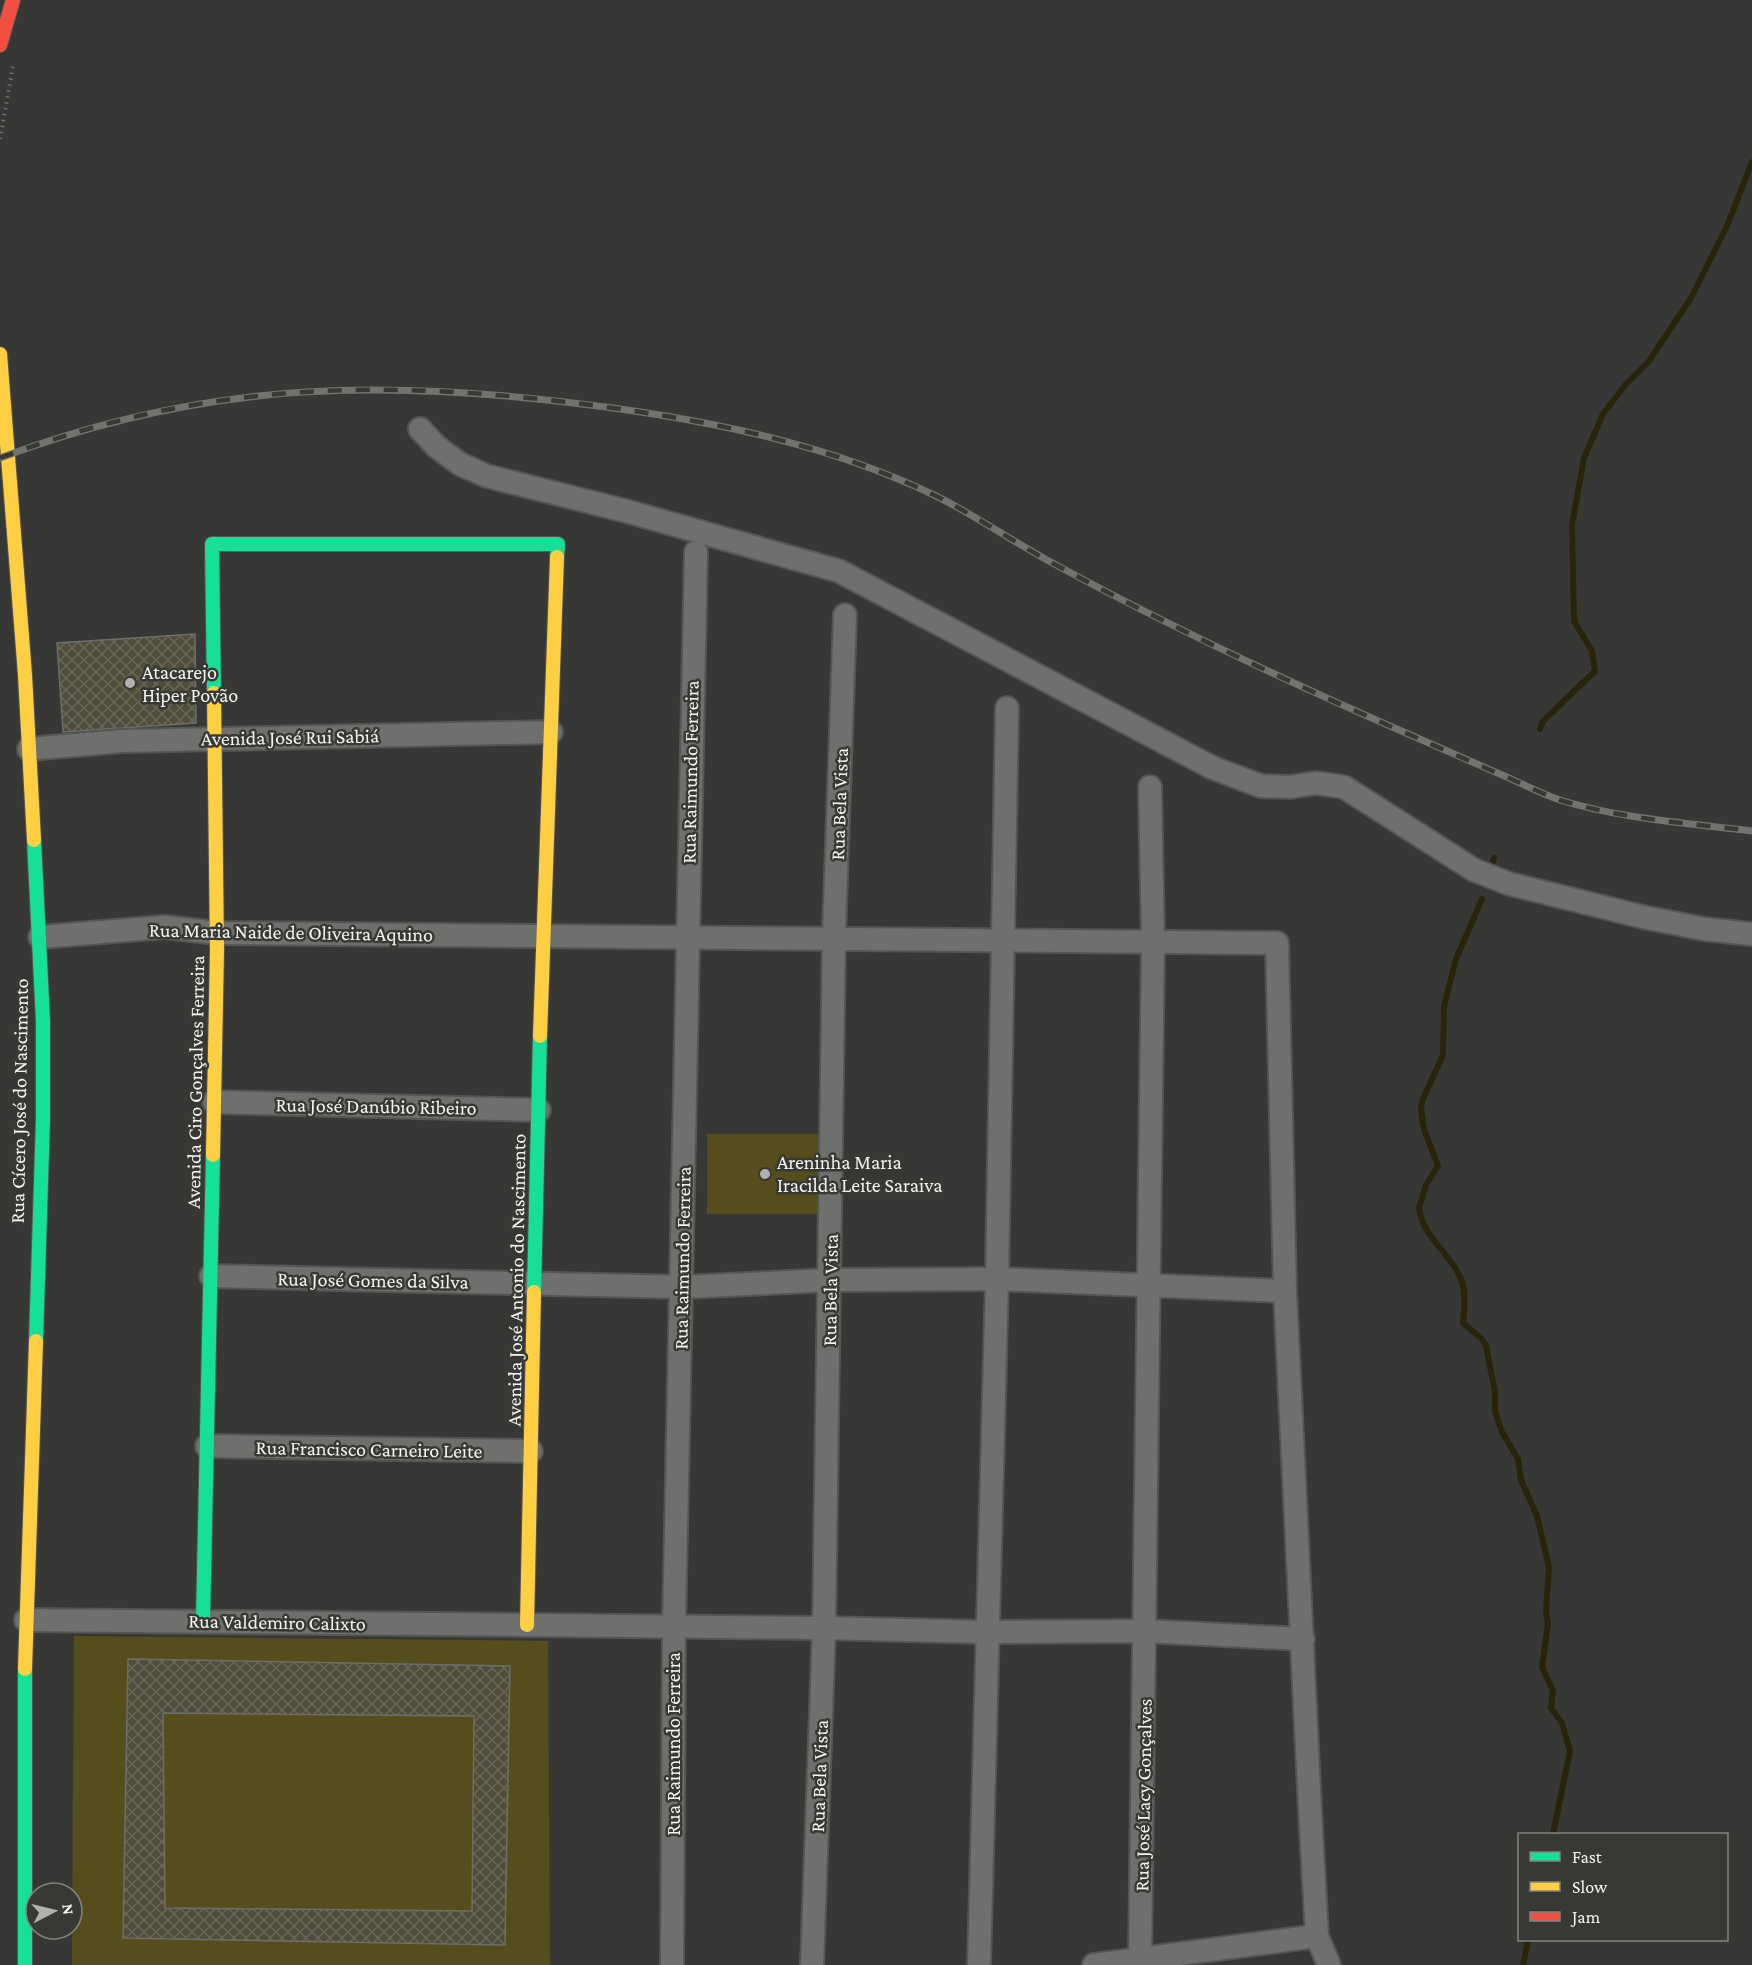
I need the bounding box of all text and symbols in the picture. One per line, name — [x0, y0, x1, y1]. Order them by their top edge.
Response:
place label: Atacarejo Hiper Povão — [142, 661, 238, 707]
marker: Atacarejo Hiper Povão — [123, 676, 137, 690]
street label: Rua Raimundo Ferreira — [677, 680, 703, 864]
street label: Avenida José Rui Sabiá — [201, 724, 379, 751]
street label: Rua Bela Vista — [826, 747, 852, 861]
street label: Rua Maria Naide de Oliveira Aquino — [149, 919, 433, 946]
street label: Avenida Ciro Gonçalves Ferreira — [182, 955, 209, 1209]
street label: Rua Cícero José do Nascimento — [6, 978, 33, 1224]
street label: Rua José Danúbio Ribeiro — [275, 1093, 477, 1120]
street label: Avenida José Antonio do Nascimento — [502, 1133, 531, 1426]
place label: Areninha Maria Iracilda Leite Saraiva — [777, 1151, 943, 1196]
street label: Rua Raimundo Ferreira — [669, 1166, 695, 1350]
marker: Areninha Maria Iracilda Leite Saraiva — [758, 1167, 772, 1181]
street label: Rua Bela Vista — [818, 1234, 842, 1346]
street label: Rua José Gomes da Silva — [277, 1267, 469, 1294]
street label: Rua Francisco Carneiro Leite — [256, 1436, 483, 1462]
street label: Rua Valdemiro Calixto — [188, 1609, 366, 1635]
street label: Rua Raimundo Ferreira — [662, 1652, 684, 1836]
street label: Rua José Lacy Gonçalves — [1130, 1698, 1157, 1892]
street label: Rua Bela Vista — [806, 1719, 832, 1833]
legend — [1518, 1833, 1728, 1941]
text: Fast — [1572, 1847, 1603, 1867]
text: Slow — [1572, 1877, 1608, 1897]
north arrow — [24, 1881, 84, 1941]
text: N — [59, 1903, 78, 1916]
text: Jam — [1570, 1907, 1601, 1927]

